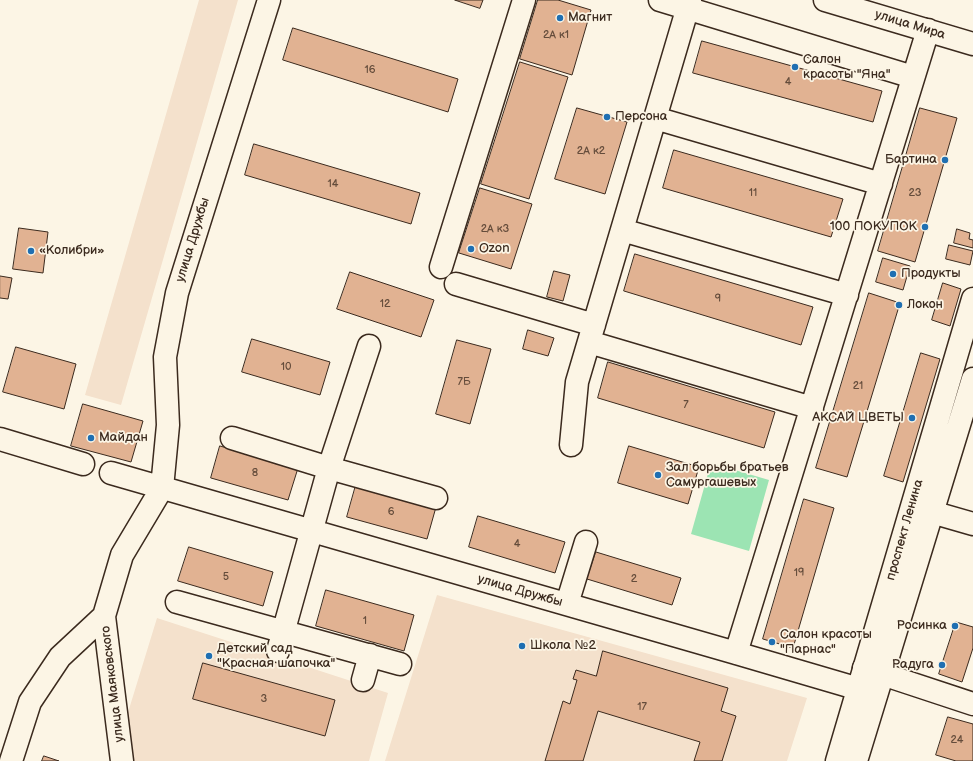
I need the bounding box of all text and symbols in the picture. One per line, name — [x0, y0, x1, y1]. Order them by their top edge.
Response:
street label: улица Мира — [873, 7, 947, 43]
place label: Магнит — [568, 10, 612, 26]
marker: Магнит — [555, 13, 565, 23]
house number: 2А к1 — [543, 28, 569, 42]
place label: Салон красоты "Яна" — [803, 52, 891, 83]
marker: Салон красоты "Яна" — [790, 62, 800, 72]
house number: 16 — [365, 63, 375, 77]
house number: 4 — [785, 75, 791, 89]
place label: Персона — [615, 109, 668, 125]
marker: Персона — [602, 112, 612, 122]
house number: 2А к2 — [577, 144, 605, 158]
place label: Бартина — [885, 152, 937, 168]
marker: Бартина — [940, 155, 950, 165]
house number: 14 — [328, 177, 338, 191]
house number: 11 — [749, 186, 757, 200]
house number: 23 — [908, 186, 922, 200]
street label: улица Дружбы — [173, 196, 213, 284]
place label: 100 ПОКУПОК — [830, 219, 917, 235]
house number: 2А к3 — [481, 222, 509, 236]
marker: 100 ПОКУПОК — [920, 222, 930, 232]
place label: Ozon — [479, 241, 509, 257]
place label: «Колибри» — [39, 243, 104, 259]
marker: Ozon — [466, 244, 476, 254]
marker: «Колибри» — [26, 246, 36, 256]
place label: Продукты — [901, 266, 961, 282]
marker: Продукты — [888, 269, 898, 279]
house number: 9 — [715, 292, 721, 306]
house number: 12 — [380, 297, 390, 311]
place label: Локон — [907, 297, 943, 313]
marker: Локон — [894, 300, 904, 310]
house number: 10 — [281, 360, 291, 374]
house number: 7Б — [457, 375, 471, 389]
house number: 21 — [853, 379, 863, 393]
house number: 7 — [683, 398, 689, 412]
place label: АКСАЙ ЦВЕТЫ — [812, 410, 904, 426]
marker: АКСАЙ ЦВЕТЫ — [907, 413, 917, 423]
place label: Майдан — [99, 430, 148, 446]
marker: Майдан — [86, 433, 96, 443]
place label: Зал борьбы братьев Самургашевых — [666, 460, 789, 491]
house number: 8 — [252, 466, 258, 480]
marker: Зал борьбы братьев Самургашевых — [653, 470, 663, 480]
street label: проспект Ленина — [883, 478, 927, 582]
house number: 6 — [388, 505, 394, 519]
house number: 4 — [514, 537, 520, 551]
house number: 19 — [794, 566, 804, 580]
house number: 5 — [223, 570, 229, 584]
street label: улица Дружбы — [476, 571, 564, 611]
house number: 2 — [631, 572, 637, 586]
house number: 1 — [363, 614, 367, 628]
place label: Росинка — [897, 618, 947, 634]
marker: Росинка — [950, 621, 960, 631]
street label: улица Маяковского — [98, 625, 128, 743]
place label: Салон красоты "Парнас" — [780, 627, 872, 658]
marker: Салон красоты "Парнас" — [767, 637, 777, 647]
place label: Школа №2 — [530, 638, 596, 654]
place label: Детский сад "Красная шапочка" — [217, 641, 335, 672]
marker: Школа №2 — [517, 641, 527, 651]
marker: Детский сад "Красная шапочка" — [204, 651, 214, 661]
place label: Радуга — [892, 657, 934, 673]
marker: Радуга — [937, 660, 947, 670]
house number: 3 — [261, 692, 267, 706]
house number: 17 — [637, 700, 647, 714]
house number: 24 — [950, 733, 964, 747]

